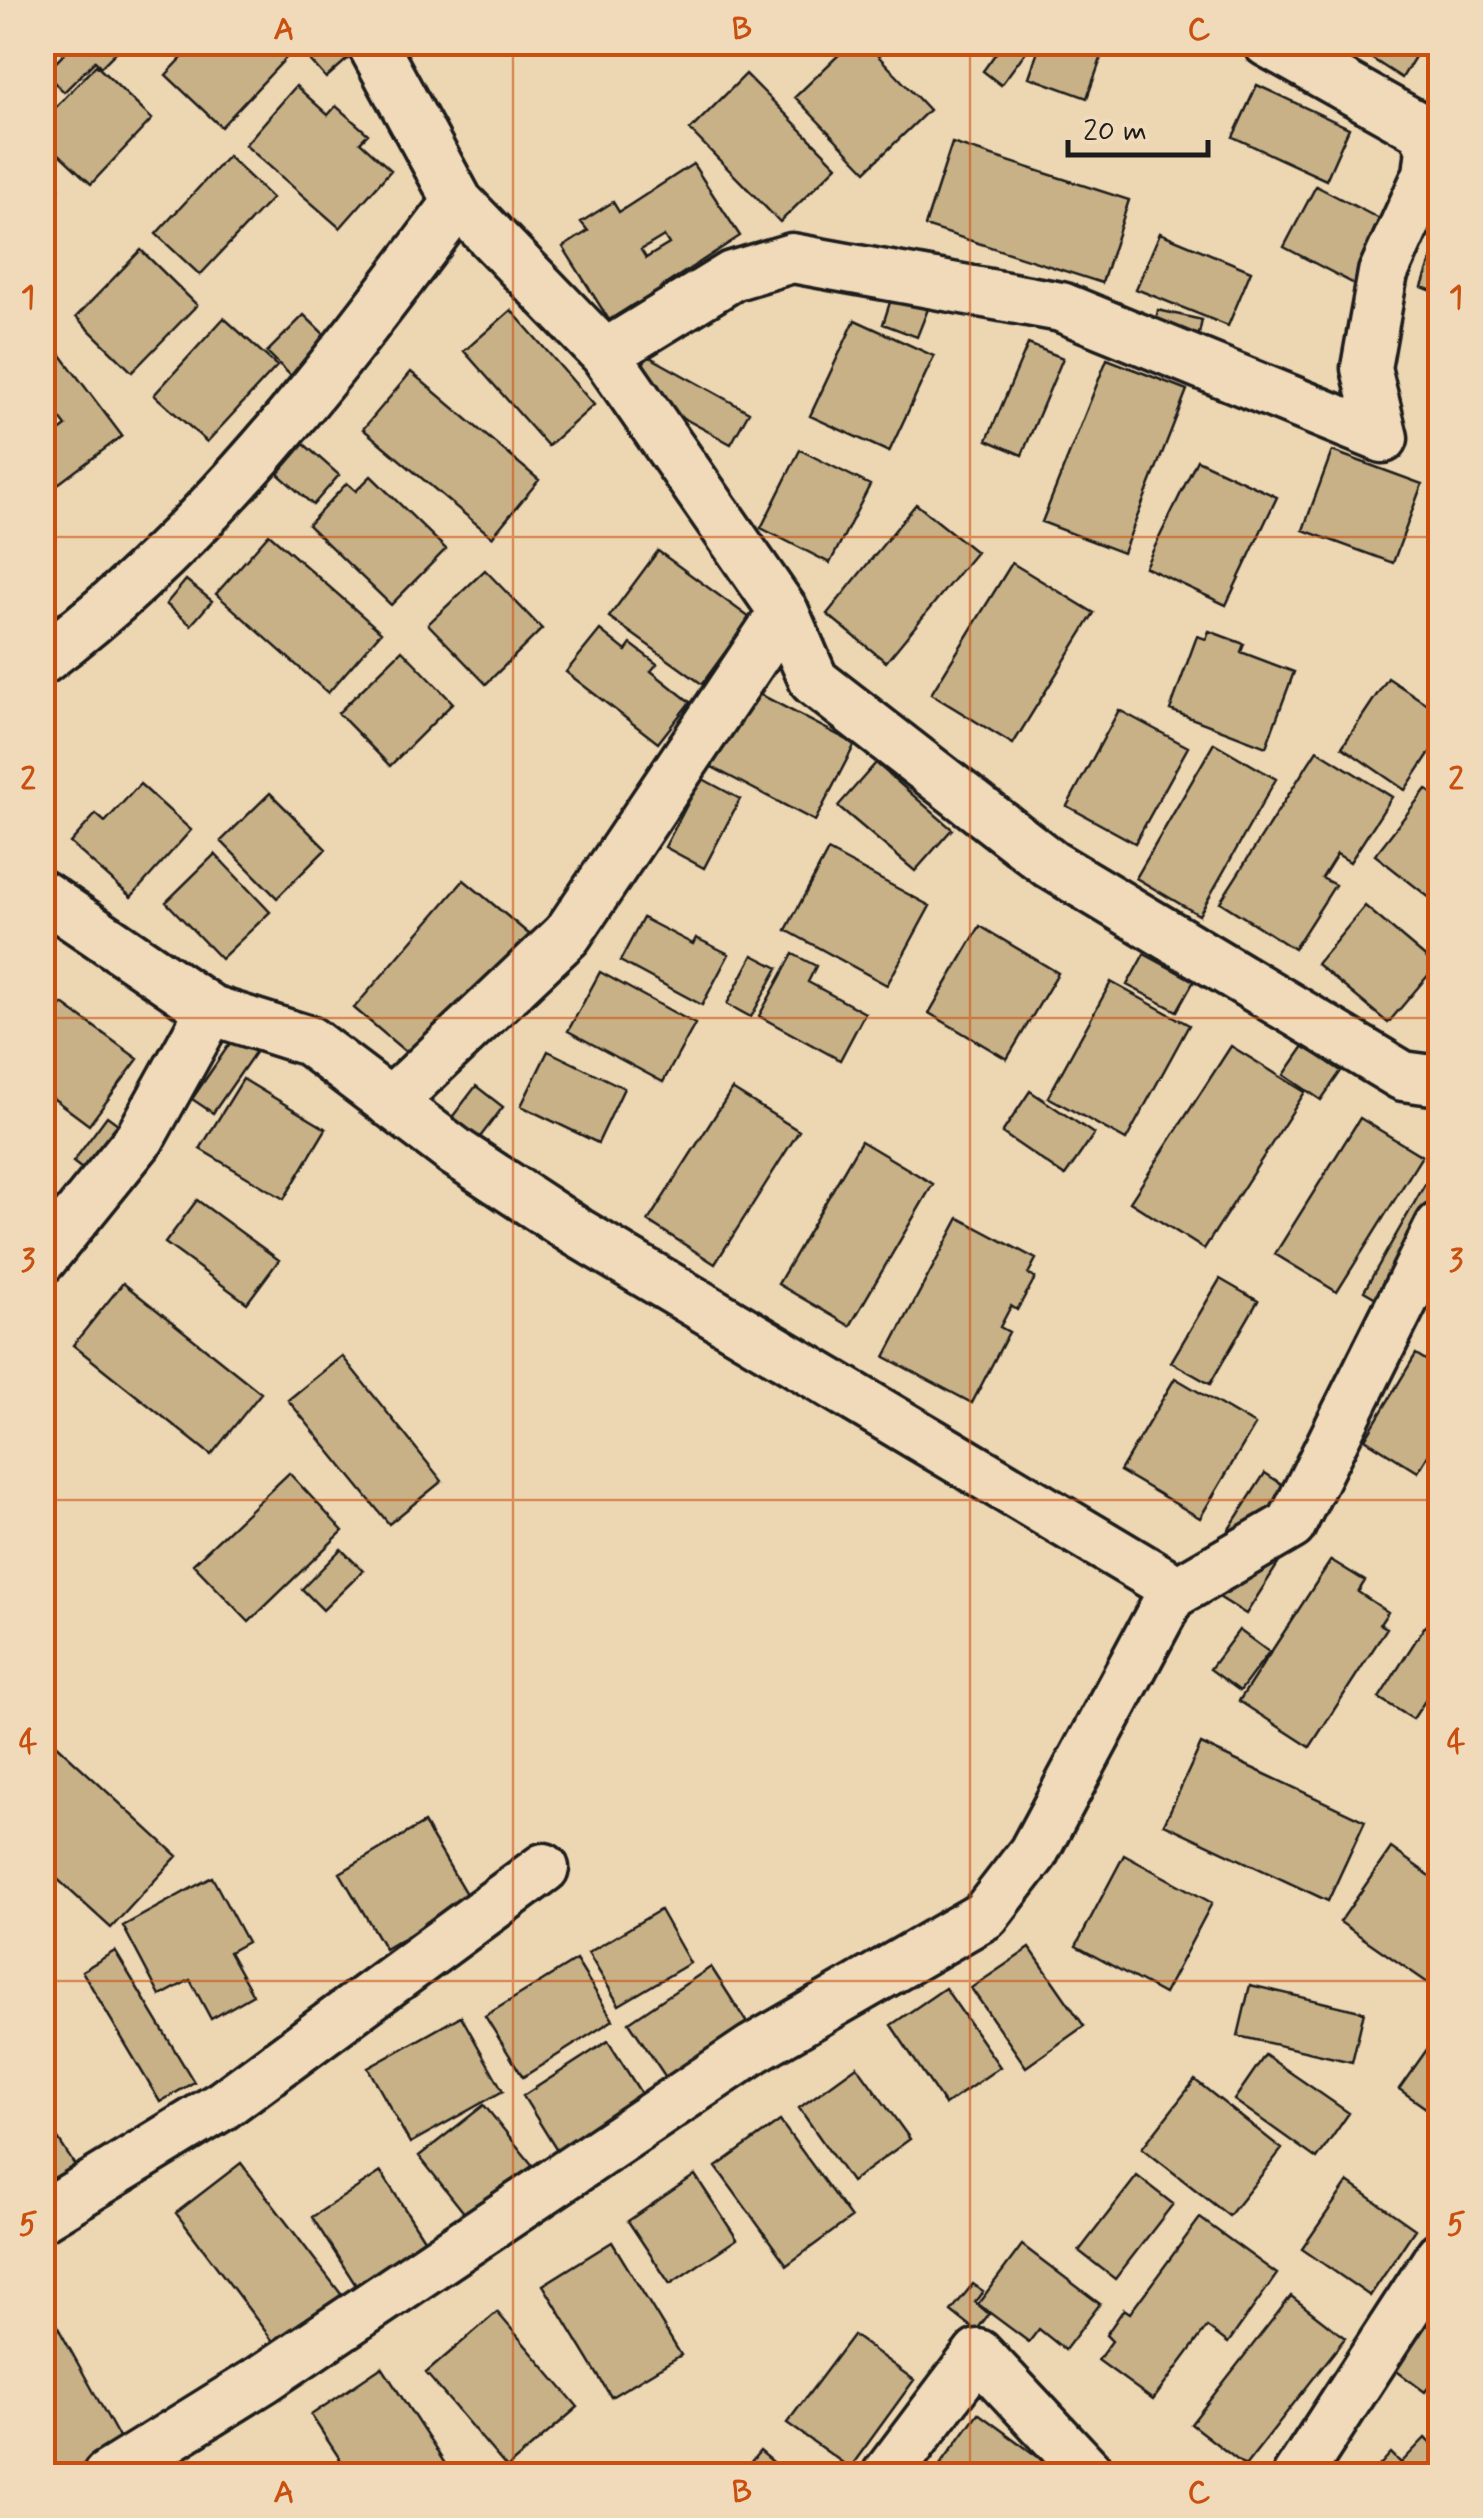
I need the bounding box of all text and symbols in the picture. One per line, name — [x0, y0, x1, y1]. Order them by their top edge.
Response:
text: A — [274, 9, 294, 51]
text: B — [732, 9, 752, 51]
text: C — [1188, 9, 1211, 51]
scale bar — [1068, 95, 1208, 157]
text: 20 m — [1083, 112, 1147, 151]
text: 1 — [21, 277, 35, 319]
text: 1 — [1449, 277, 1463, 319]
text: 2 — [20, 759, 36, 801]
text: 2 — [1448, 759, 1464, 801]
text: 3 — [21, 1240, 36, 1282]
text: 3 — [1449, 1240, 1464, 1282]
text: 4 — [19, 1722, 38, 1764]
text: 4 — [1447, 1722, 1466, 1764]
text: 5 — [18, 2204, 38, 2246]
text: 5 — [1446, 2204, 1466, 2246]
text: A — [274, 2472, 294, 2514]
text: B — [732, 2472, 752, 2514]
text: C — [1188, 2472, 1211, 2514]

